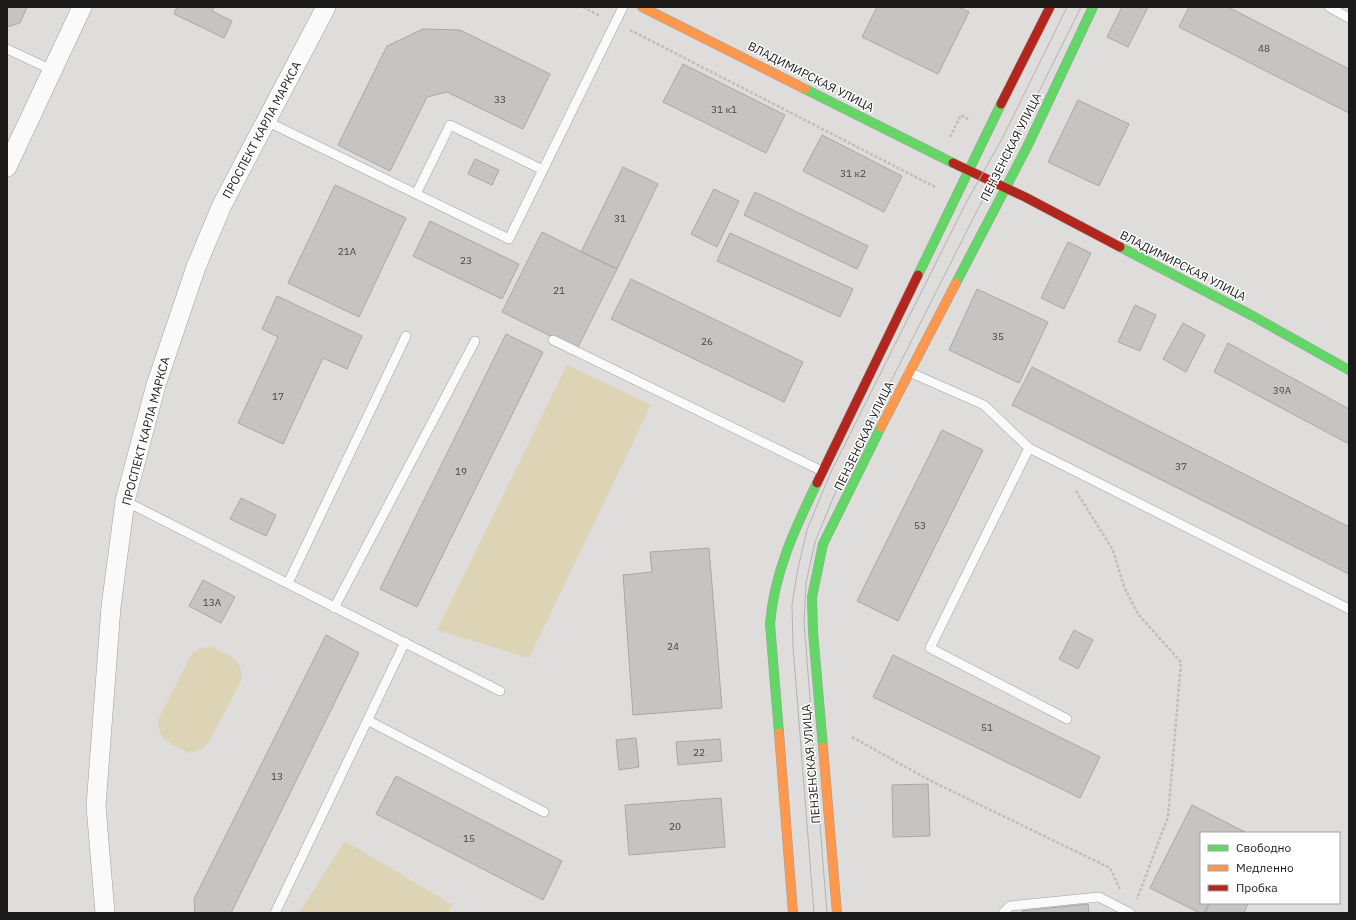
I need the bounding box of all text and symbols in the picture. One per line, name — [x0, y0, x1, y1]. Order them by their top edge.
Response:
street label: ВЛАДИМИРСКАЯ УЛИЦА — [746, 38, 877, 115]
house number: 48 — [1258, 42, 1270, 55]
street label: ПРОСПЕКТ КАРЛА МАРКСА — [219, 58, 304, 201]
street label: ПЕНЗЕНСКАЯ УЛИЦА — [977, 90, 1045, 203]
house number: 33 — [494, 93, 506, 106]
house number: 31 к1 — [711, 103, 737, 116]
house number: 31 к2 — [840, 167, 866, 180]
house number: 31 — [614, 212, 626, 225]
street label: ВЛАДИМИРСКАЯ УЛИЦА — [1118, 227, 1249, 304]
house number: 21А — [338, 245, 357, 258]
house number: 23 — [460, 254, 472, 267]
house number: 21 — [553, 284, 565, 297]
house number: 35 — [992, 330, 1004, 343]
house number: 26 — [701, 335, 713, 348]
street label: ПРОСПЕКТ КАРЛА МАРКСА — [118, 355, 173, 507]
street label: ПЕНЗЕНСКАЯ УЛИЦА — [831, 378, 897, 493]
house number: 39А — [1273, 384, 1292, 397]
house number: 17 — [272, 390, 284, 403]
house number: 37 — [1175, 460, 1187, 473]
house number: 19 — [455, 465, 467, 478]
house number: 53 — [914, 519, 926, 532]
house number: 13А — [203, 596, 222, 609]
house number: 24 — [667, 640, 679, 653]
street label: ПЕНЗЕНСКАЯ УЛИЦА — [798, 703, 823, 824]
house number: 51 — [981, 721, 993, 734]
house number: 22 — [693, 746, 705, 759]
house number: 13 — [271, 770, 283, 783]
house number: 20 — [669, 820, 681, 833]
house number: 15 — [463, 832, 475, 845]
legend — [1200, 832, 1340, 904]
text: Свободно — [1236, 840, 1292, 855]
text: Медленно — [1236, 860, 1294, 875]
text: Пробка — [1236, 880, 1278, 895]

